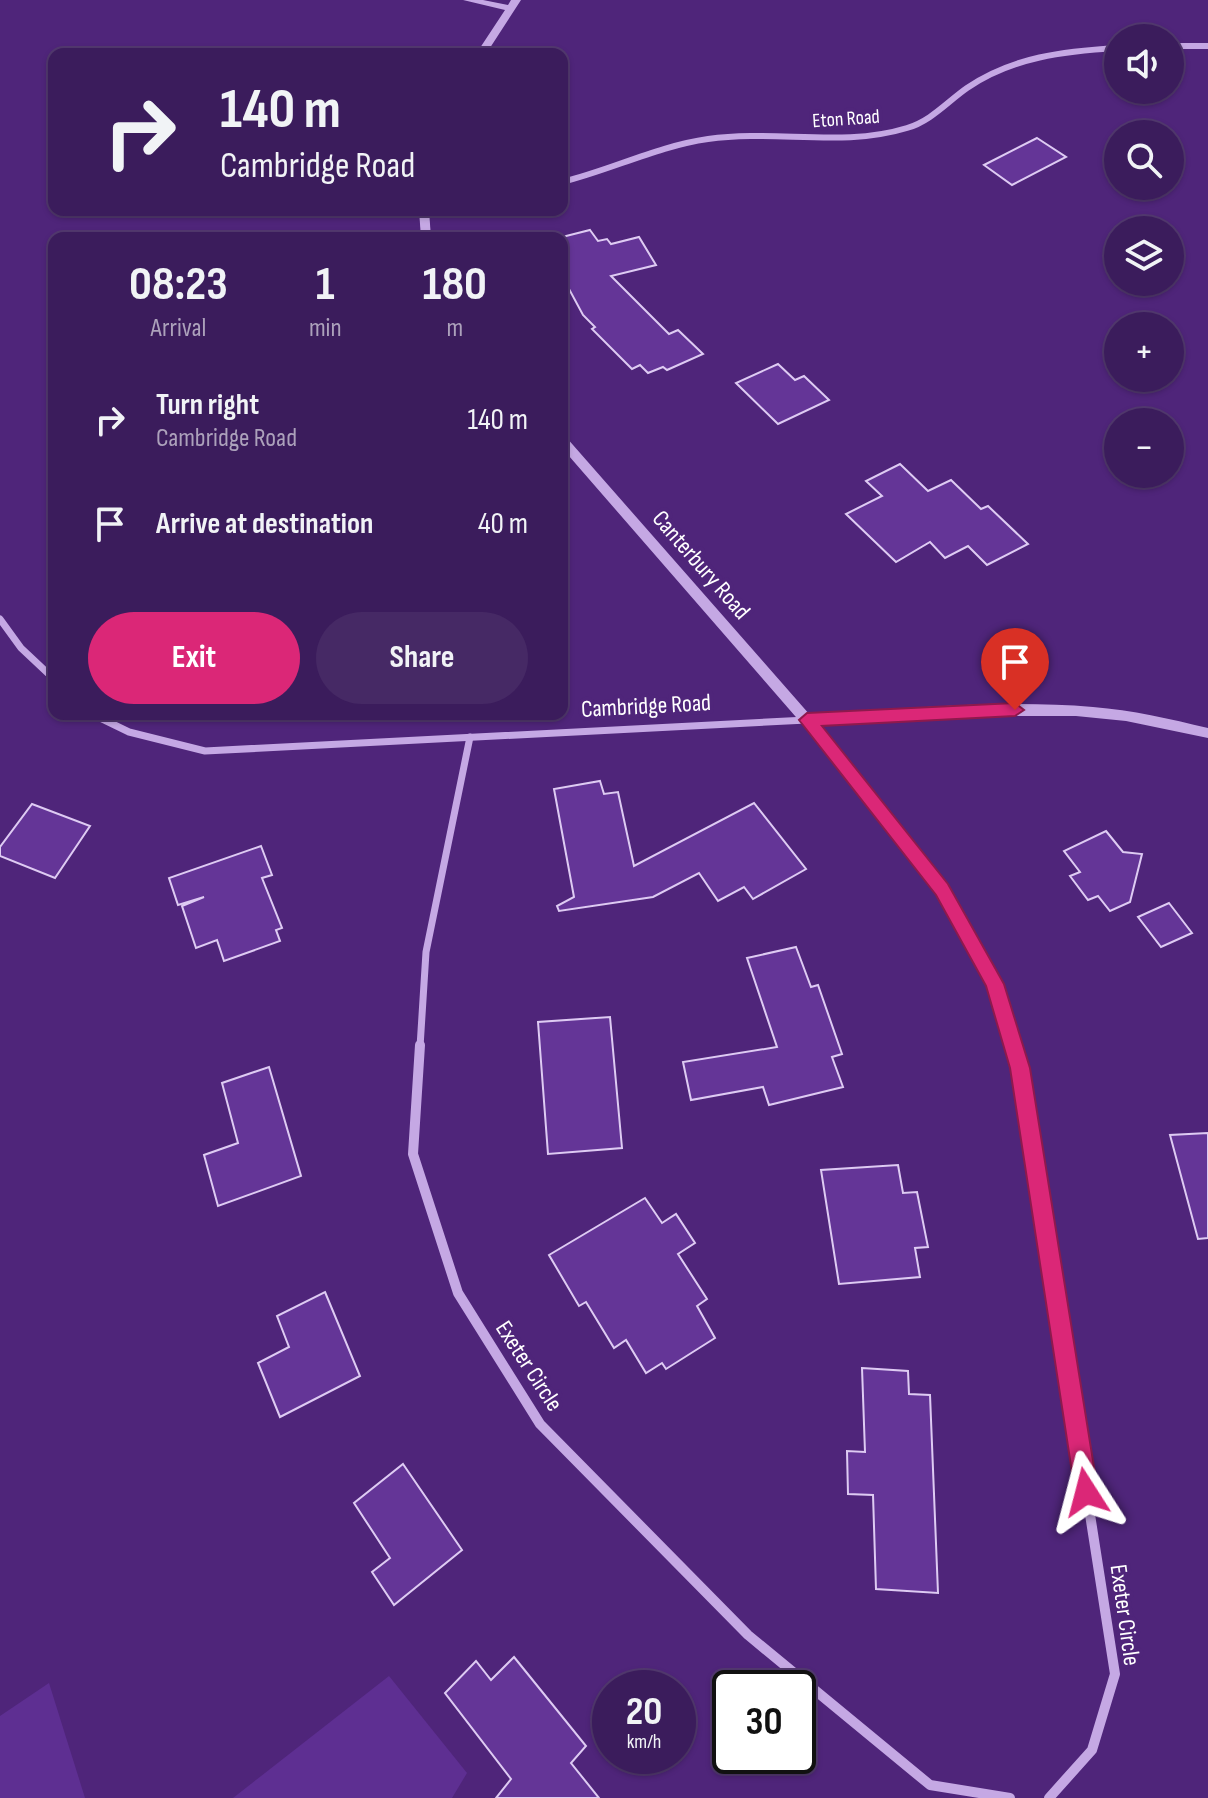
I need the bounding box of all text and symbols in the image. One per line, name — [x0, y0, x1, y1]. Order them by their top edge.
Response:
map controls — [1104, 24, 1184, 488]
button: sound — [1104, 24, 1184, 104]
text: 140 m — [220, 77, 341, 144]
icon: right — [88, 80, 192, 184]
street label: Eton Road — [811, 105, 881, 133]
button: search — [1104, 120, 1184, 200]
text: Cambridge Road — [220, 145, 415, 188]
button: layers — [1104, 216, 1184, 296]
text: 08:23 — [129, 256, 228, 313]
text: 1 — [316, 256, 335, 313]
text: 180 — [423, 256, 487, 313]
button: + — [1104, 312, 1184, 392]
text: Arrival — [150, 313, 206, 344]
text: min — [309, 313, 342, 344]
text: m — [446, 313, 463, 344]
text: Turn right — [156, 387, 259, 423]
icon: right — [88, 398, 132, 442]
text: 140 m — [468, 402, 528, 438]
button: − — [1104, 408, 1184, 488]
text: Cambridge Road — [156, 423, 297, 454]
icon: arrive — [88, 502, 132, 546]
street label: Canterbury Road — [646, 505, 756, 625]
text: Arrive at destination — [156, 506, 373, 542]
text: 40 m — [478, 506, 528, 542]
button: Exit — [88, 612, 300, 704]
button: Share — [316, 612, 528, 704]
pin — [981, 628, 1049, 710]
icon: arrive — [993, 640, 1037, 684]
street label: Cambridge Road — [580, 688, 712, 724]
street label: Exeter Circle — [489, 1315, 569, 1417]
position arrow — [1044, 1450, 1128, 1534]
street label: Exeter Circle — [1104, 1563, 1146, 1667]
speed limit sign: 30 — [712, 1670, 816, 1774]
text: 20 — [626, 1688, 662, 1736]
text: km/h — [627, 1730, 661, 1754]

